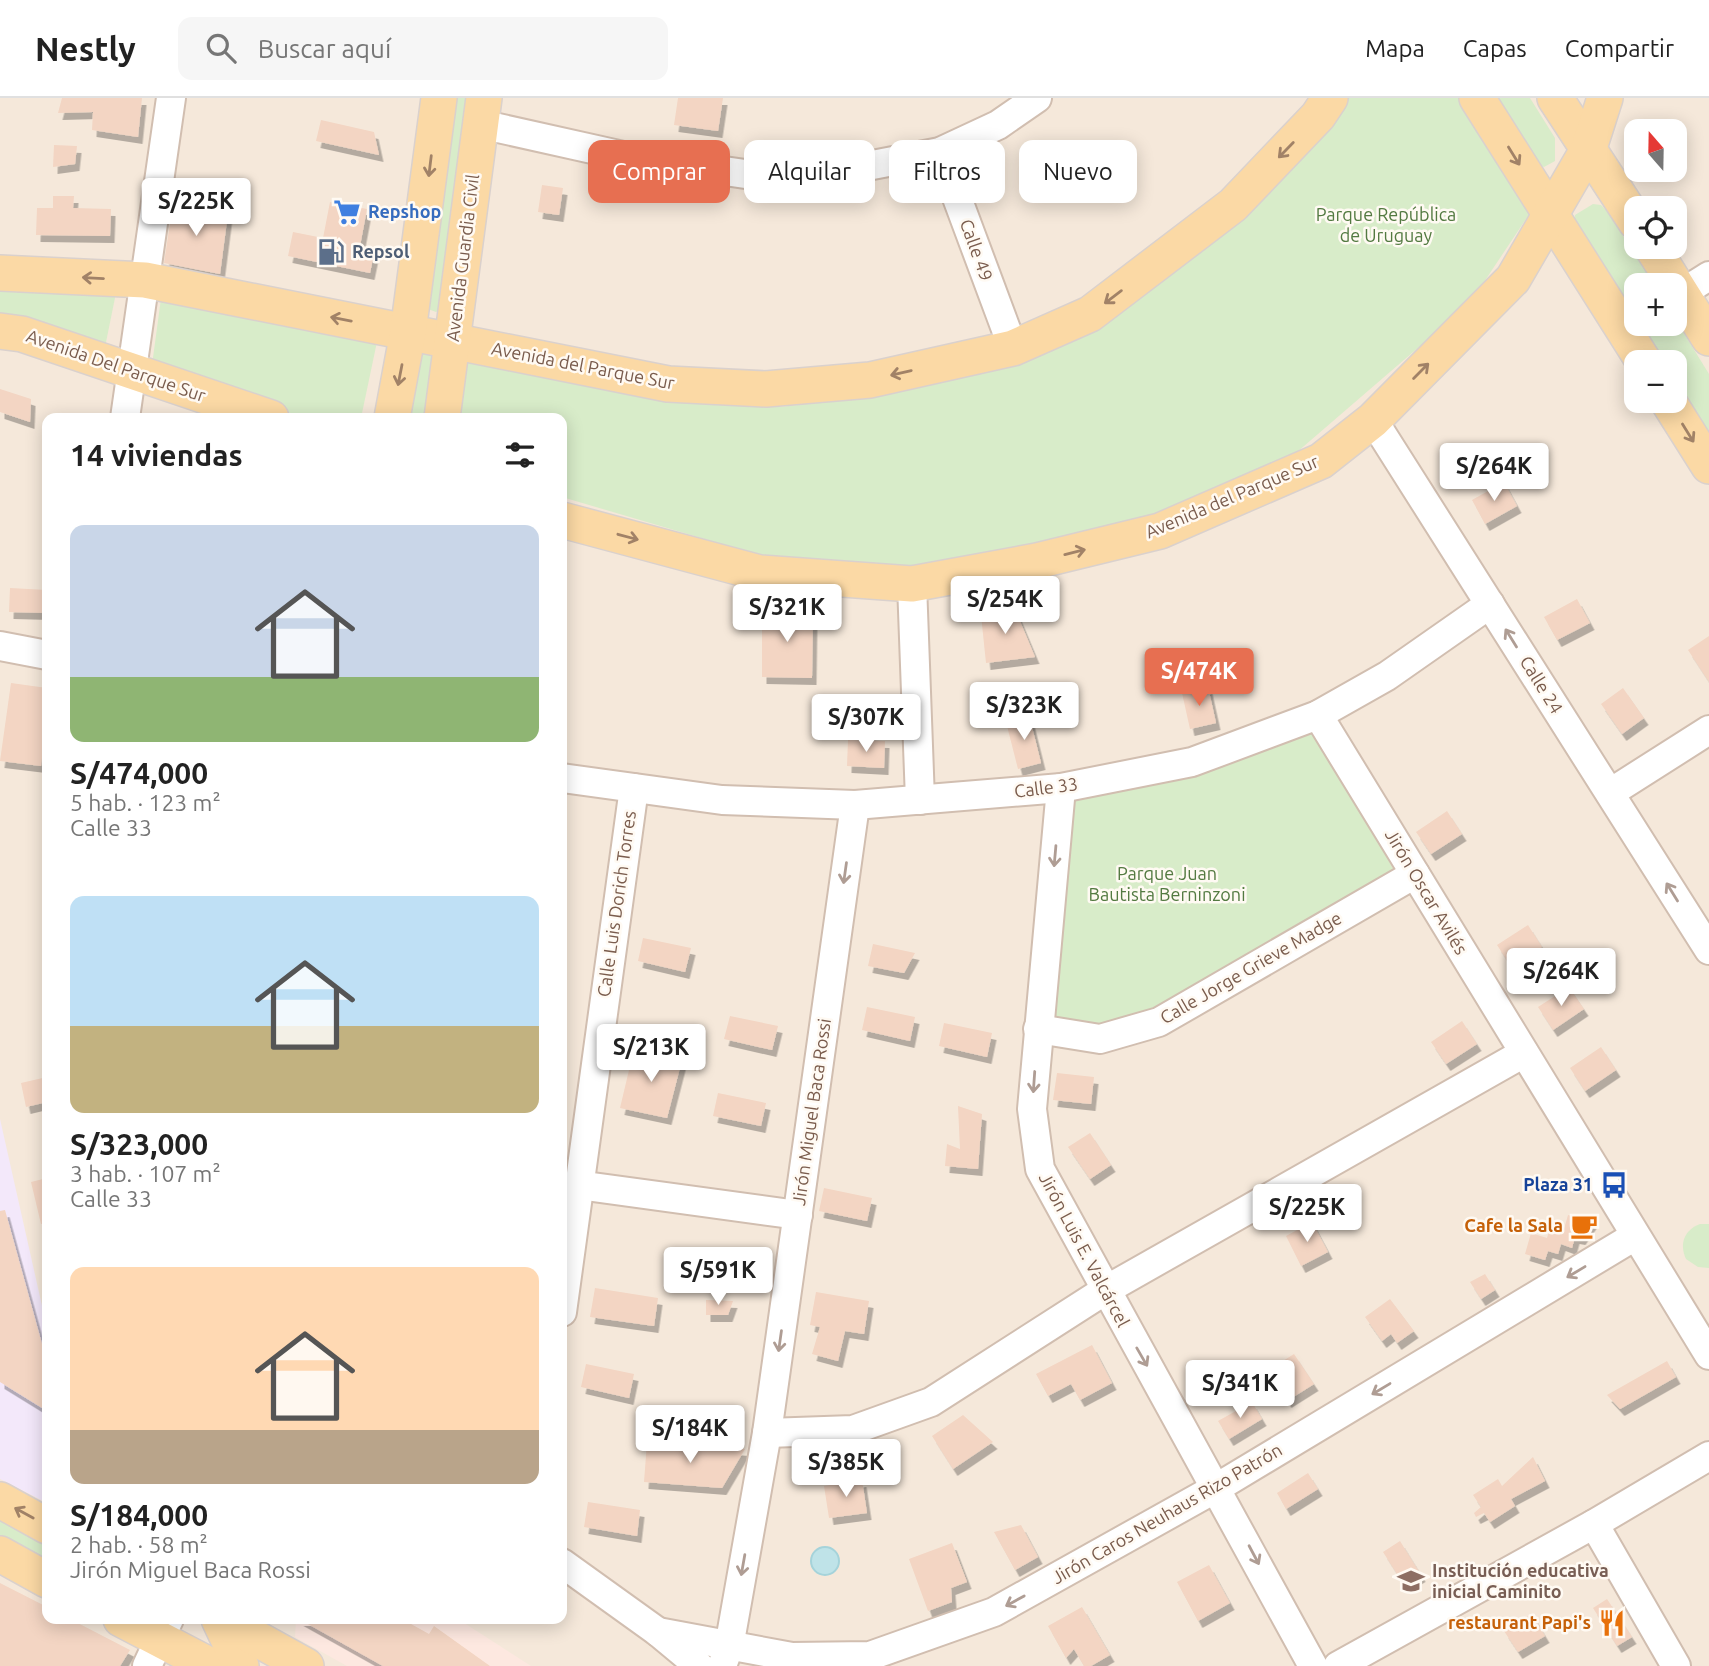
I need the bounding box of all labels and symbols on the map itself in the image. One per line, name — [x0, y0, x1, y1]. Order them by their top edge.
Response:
north arrow — [1624, 119, 1687, 182]
one-way arrow — [1277, 141, 1294, 158]
one-way arrow — [1507, 145, 1521, 165]
one-way arrow — [423, 154, 436, 177]
street label: Avenida Guardia Civil — [442, 173, 482, 343]
pin: S/225K — [139, 178, 253, 238]
supermarket icon: Repshop — [332, 197, 362, 227]
place label: Repshop — [368, 201, 441, 221]
park label: Parque República de Uruguay — [1316, 204, 1456, 245]
street label: Calle 49 — [957, 216, 997, 283]
fuel station icon: Repsol — [316, 237, 346, 267]
place label: Repsol — [352, 241, 410, 261]
one-way arrow — [82, 271, 105, 284]
one-way arrow — [1104, 289, 1123, 304]
one-way arrow — [330, 312, 353, 326]
street label: Avenida Del Parque Sur — [24, 325, 209, 405]
street label: Avenida del Parque Sur — [490, 337, 677, 393]
one-way arrow — [393, 363, 406, 386]
one-way arrow — [1412, 363, 1429, 380]
one-way arrow — [890, 367, 913, 380]
one-way arrow — [1682, 423, 1696, 443]
pin: S/264K — [1437, 444, 1551, 503]
street label: Avenida del Parque Sur — [1142, 450, 1321, 542]
one-way arrow — [616, 531, 638, 544]
one-way arrow — [1063, 545, 1086, 558]
pin: S/254K — [948, 576, 1062, 636]
pin: S/321K — [730, 584, 844, 644]
one-way arrow — [1504, 629, 1519, 648]
pin: S/474K — [1142, 648, 1256, 708]
street label: Calle 24 — [1516, 652, 1567, 717]
pin: S/323K — [967, 682, 1081, 742]
pin: S/307K — [809, 694, 923, 754]
street label: Calle 33 — [1013, 773, 1079, 801]
street label: Calle Luis Dorich Torres — [593, 809, 639, 998]
street label: Jirón Oscar Avilés — [1382, 825, 1472, 958]
one-way arrow — [1048, 844, 1061, 867]
one-way arrow — [839, 861, 852, 884]
park label: Parque Juan Bautista Berninzoni — [1088, 863, 1246, 904]
one-way arrow — [1665, 883, 1680, 902]
street label: Calle Jorge Grieve Madge — [1156, 907, 1345, 1027]
pin: S/264K — [1504, 948, 1618, 1008]
street label: Jirón Miguel Baca Rossi — [788, 1017, 834, 1207]
pin: S/213K — [594, 1024, 708, 1084]
one-way arrow — [1027, 1071, 1040, 1093]
street label: Jirón Luis E. Valcárcel — [1036, 1169, 1134, 1330]
bus stop icon: Plaza 31 — [1599, 1170, 1629, 1200]
place label: Plaza 31 — [1523, 1174, 1593, 1194]
pin: S/225K — [1250, 1184, 1364, 1244]
cafe icon: Cafe la Sala — [1569, 1211, 1599, 1241]
place label: Cafe la Sala — [1464, 1215, 1563, 1235]
pin: S/591K — [661, 1248, 775, 1307]
one-way arrow — [1567, 1265, 1587, 1279]
one-way arrow — [773, 1329, 786, 1352]
one-way arrow — [1136, 1346, 1150, 1366]
pin: S/341K — [1183, 1360, 1297, 1420]
one-way arrow — [1372, 1382, 1392, 1396]
pin: S/184K — [633, 1406, 747, 1465]
street label: Jirón Caros Neuhaus Rizo Patrón — [1048, 1439, 1285, 1587]
pin: S/385K — [789, 1440, 903, 1499]
one-way arrow — [14, 1506, 34, 1520]
one-way arrow — [1248, 1544, 1261, 1565]
one-way arrow — [736, 1553, 750, 1576]
place label: Institución educativa inicial Caminito — [1432, 1560, 1609, 1601]
school or university icon: Institución educativa inicial Caminito — [1396, 1566, 1426, 1596]
one-way arrow — [1005, 1594, 1025, 1608]
restaurant icon: restaurant Papi's — [1597, 1608, 1627, 1638]
place label: restaurant Papi's — [1448, 1612, 1591, 1632]

